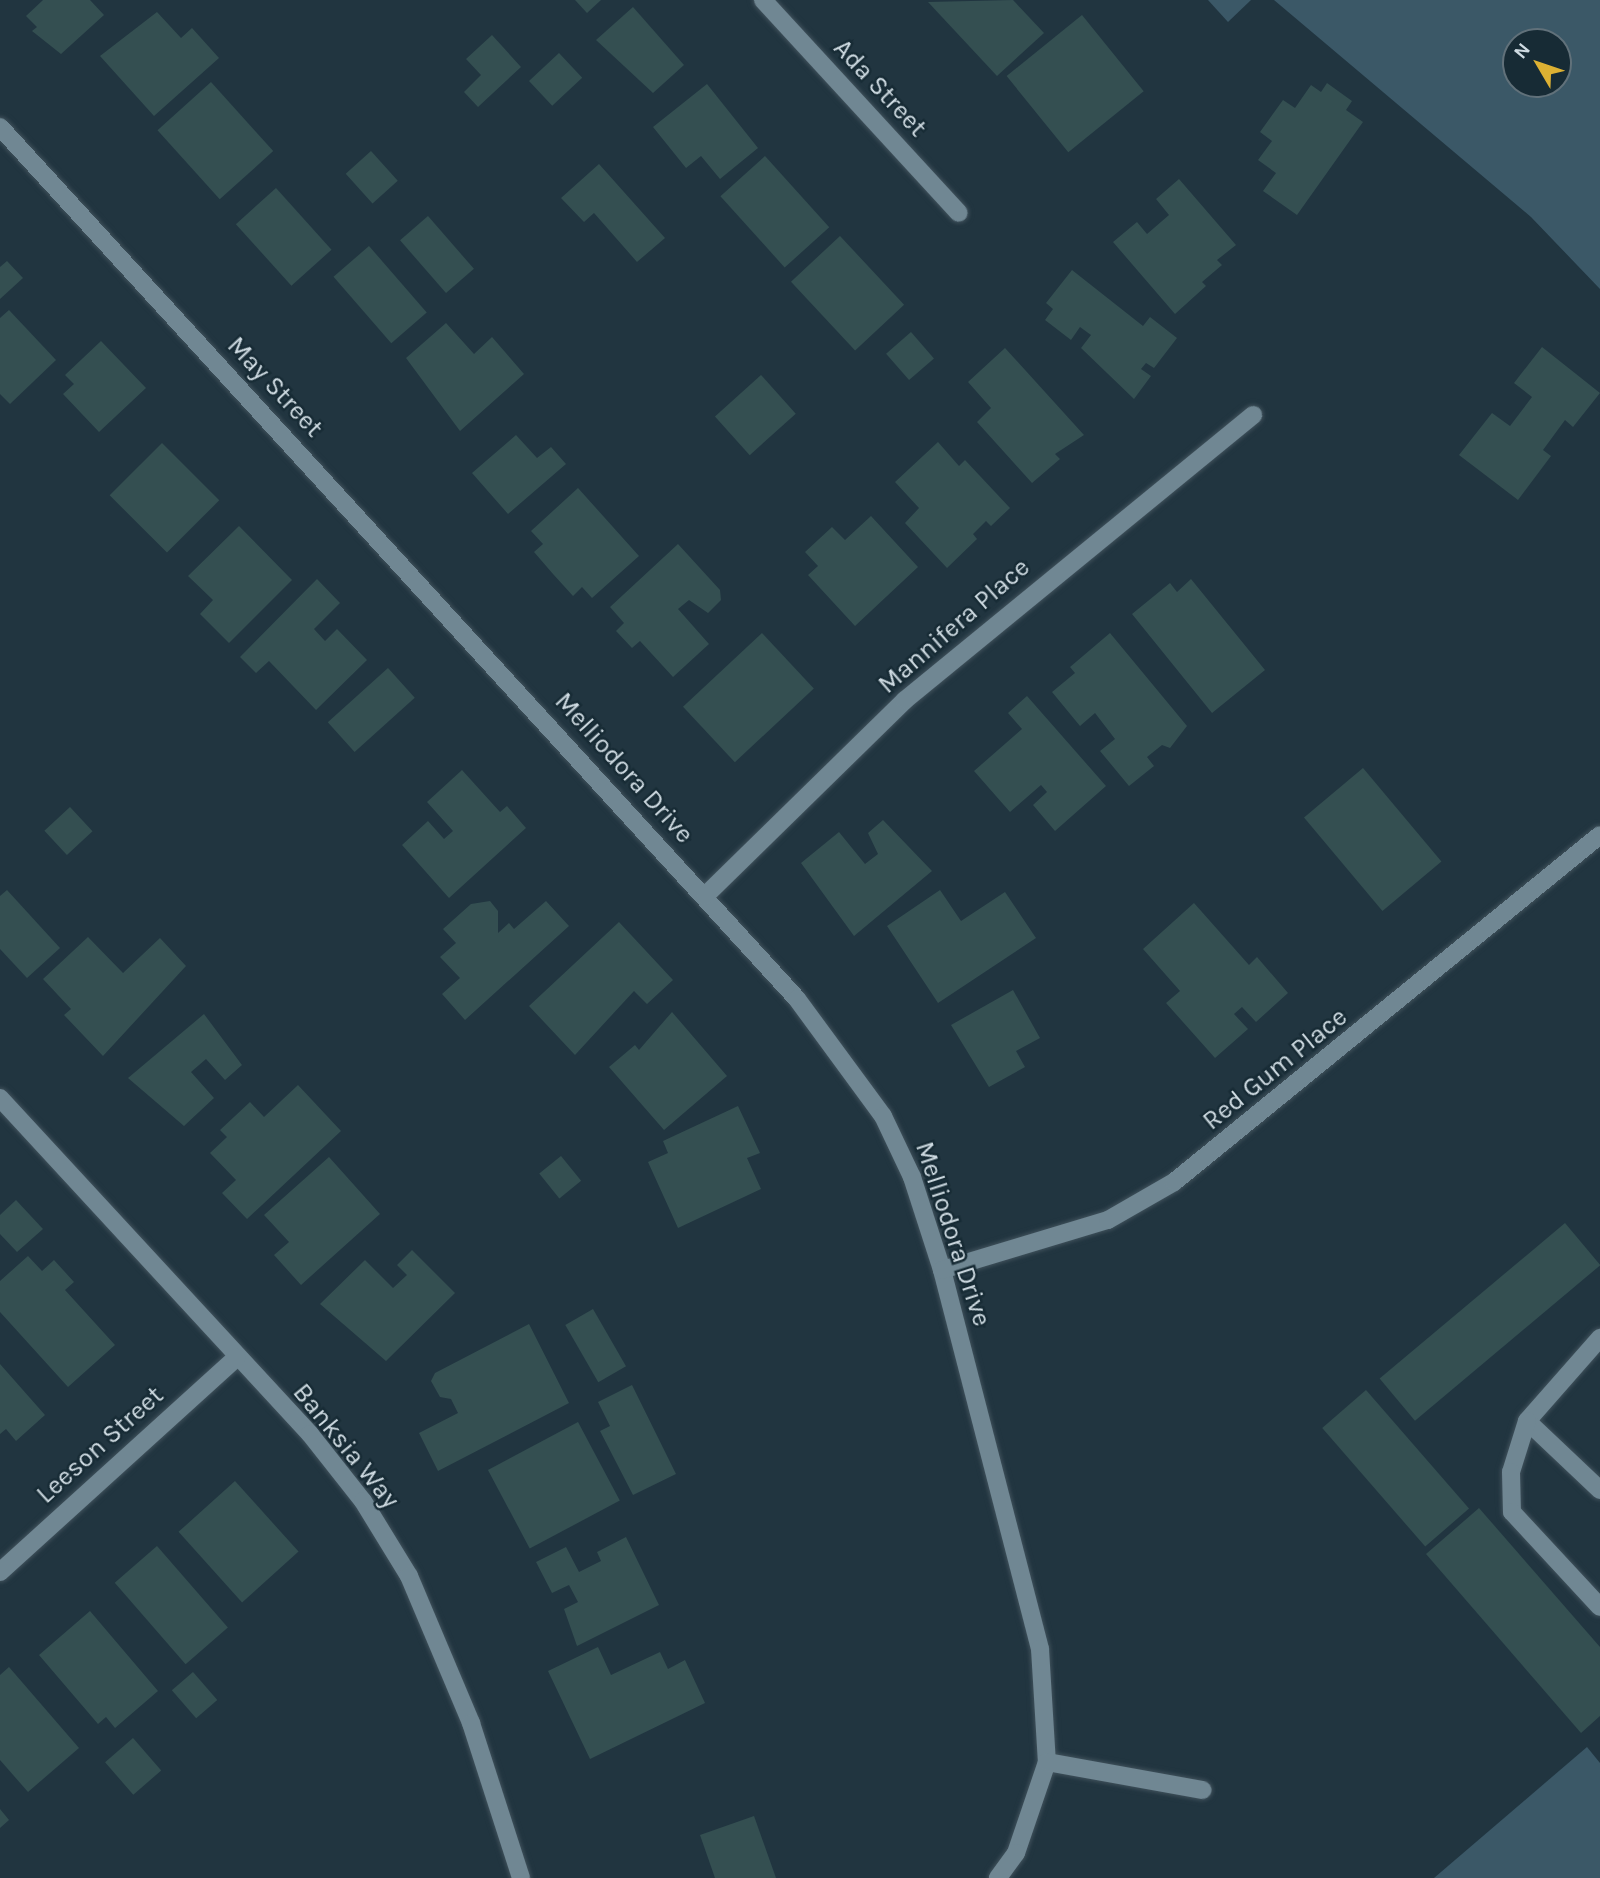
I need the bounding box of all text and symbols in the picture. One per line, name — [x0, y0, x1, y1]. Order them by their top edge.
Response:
north arrow — [1502, 28, 1572, 98]
street label: Ada Street — [827, 33, 933, 143]
text: N — [1509, 39, 1535, 63]
street label: May Street — [221, 330, 329, 444]
street label: Mannifera Place — [872, 552, 1036, 700]
street label: Melliodora Drive — [548, 686, 700, 850]
street label: Red Gum Place — [1197, 1001, 1353, 1137]
street label: Melliodora Drive — [908, 1138, 998, 1330]
street label: Banksia Way — [286, 1377, 406, 1515]
street label: Leeson Street — [30, 1380, 170, 1510]

